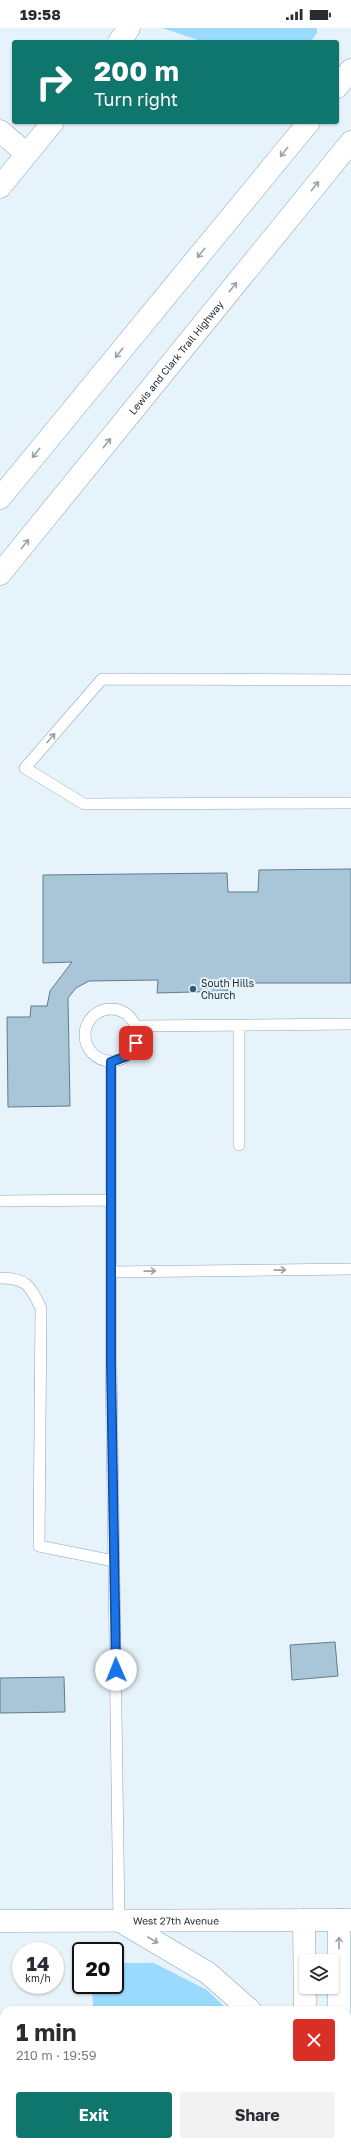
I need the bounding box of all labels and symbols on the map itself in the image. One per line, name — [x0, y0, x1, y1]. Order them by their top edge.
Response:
one-way arrow — [279, 147, 288, 158]
one-way arrow — [310, 181, 319, 192]
one-way arrow — [197, 247, 206, 258]
one-way arrow — [228, 282, 237, 293]
street label: Lewis and Clark Trail Highway — [126, 298, 226, 417]
one-way arrow — [114, 348, 123, 358]
one-way arrow — [102, 437, 111, 448]
one-way arrow — [32, 448, 41, 459]
one-way arrow — [20, 538, 29, 549]
one-way arrow — [46, 733, 55, 744]
place label: South Hills Church — [201, 977, 254, 1001]
marker: South Hills Church — [188, 984, 198, 994]
pin — [119, 1026, 153, 1060]
one-way arrow — [273, 1266, 286, 1273]
one-way arrow — [143, 1268, 156, 1275]
position arrow — [95, 1649, 137, 1691]
street label: West 27th Avenue — [133, 1914, 219, 1927]
one-way arrow — [147, 1937, 159, 1944]
one-way arrow — [335, 1937, 343, 1950]
speed limit sign: 20 — [72, 1942, 124, 1994]

